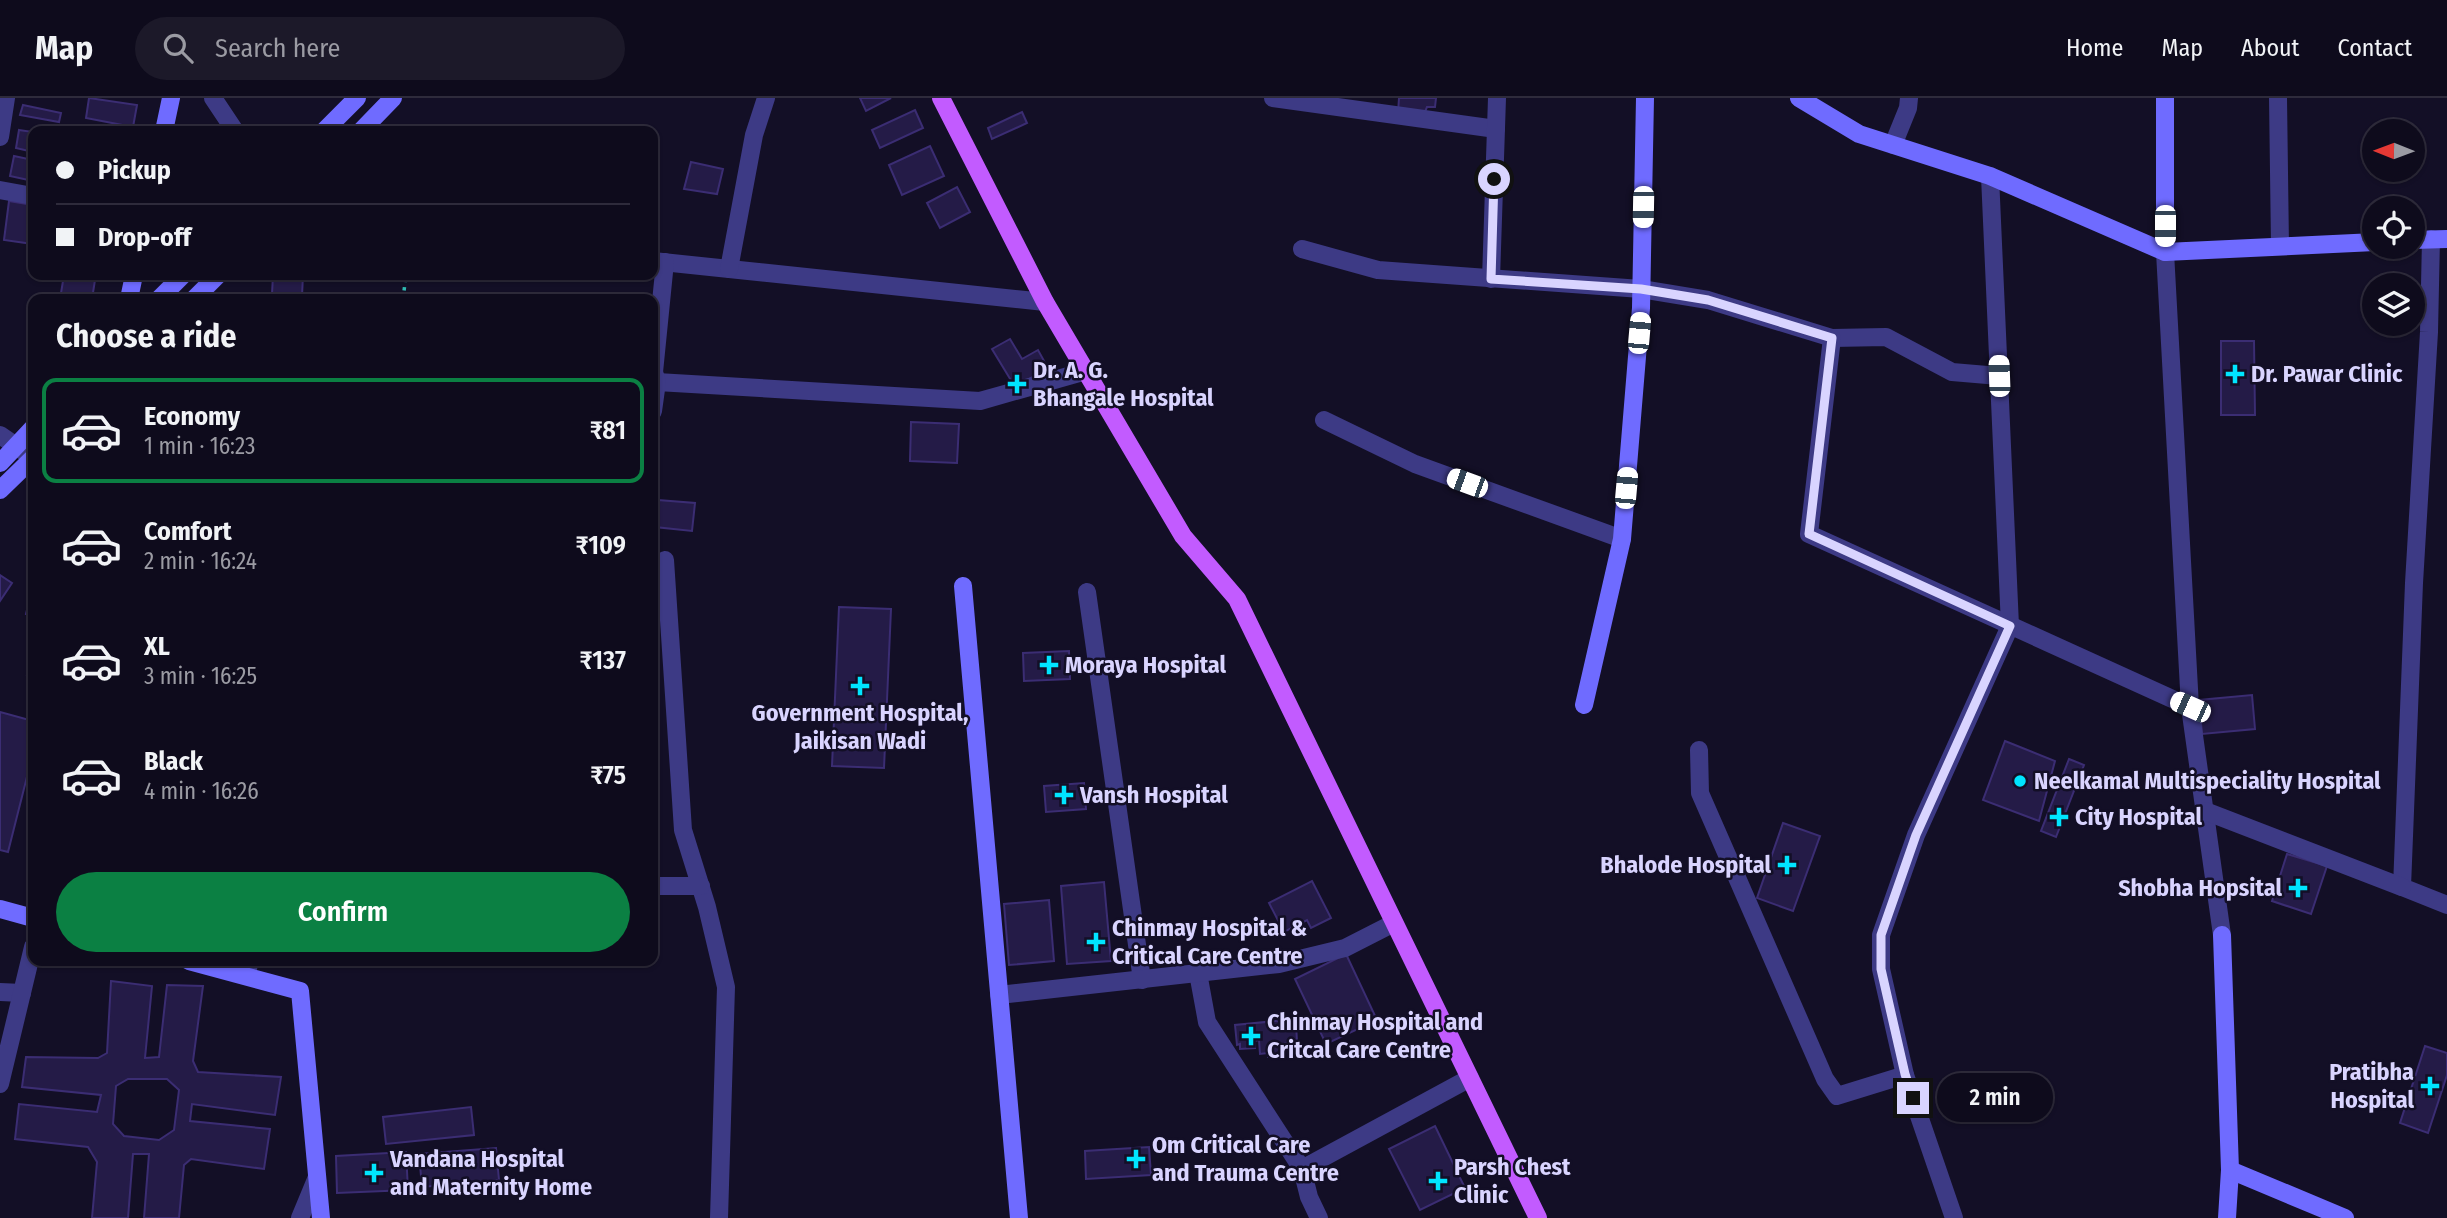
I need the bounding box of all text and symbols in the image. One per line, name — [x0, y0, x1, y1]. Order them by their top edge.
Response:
search box — [135, 17, 625, 80]
text: Map — [35, 28, 93, 68]
icon: search — [159, 29, 197, 67]
text: Search here — [215, 33, 340, 64]
text: Home — [2066, 34, 2123, 62]
text: Map — [2161, 34, 2203, 62]
text: About — [2241, 34, 2299, 62]
text: Contact — [2337, 34, 2412, 62]
north arrow — [2362, 119, 2426, 182]
map controls — [2362, 119, 2425, 336]
text: Pickup — [98, 155, 171, 186]
route start — [1478, 163, 1510, 195]
car — [1633, 186, 1654, 228]
button: locate — [2362, 196, 2425, 259]
car — [2155, 205, 2176, 247]
text: Drop-off — [98, 222, 191, 253]
button: layers — [2362, 273, 2425, 336]
car — [1627, 311, 1652, 355]
text: Choose a ride — [56, 317, 237, 355]
car — [1988, 355, 2011, 397]
place label: Dr. A. G. Bhangale Hospital — [1033, 356, 1214, 412]
place label: Dr. Pawar Clinic — [2251, 360, 2403, 388]
marker: Dr. Pawar Clinic — [2225, 364, 2245, 384]
marker: Dr. A. G. Bhangale Hospital — [1007, 374, 1027, 394]
icon: car — [60, 399, 123, 462]
text: Economy — [144, 401, 240, 432]
text: ₹81 — [590, 415, 626, 446]
text: 1 min · 16:23 — [144, 432, 255, 460]
car — [1444, 466, 1491, 500]
car — [1614, 466, 1639, 510]
icon: car — [60, 514, 123, 577]
text: Comfort — [144, 516, 232, 547]
text: ₹109 — [576, 530, 626, 561]
text: 2 min · 16:24 — [144, 547, 257, 575]
icon: car — [60, 629, 123, 692]
text: XL — [144, 631, 170, 662]
text: ₹137 — [580, 645, 626, 676]
place label: Moraya Hospital — [1065, 651, 1227, 679]
marker: Moraya Hospital — [1039, 655, 1059, 675]
text: 3 min · 16:25 — [144, 662, 257, 690]
marker: Government Hospital, Jaikisan Wadi — [850, 676, 870, 696]
car — [2167, 689, 2214, 725]
place label: Government Hospital, Jaikisan Wadi — [752, 699, 968, 755]
icon: car — [60, 744, 123, 807]
text: Black — [144, 746, 203, 777]
text: ₹75 — [590, 760, 626, 791]
place label: Neelkamal Multispeciality Hospital — [2034, 767, 2381, 795]
marker: Neelkamal Multispeciality Hospital — [2012, 773, 2028, 789]
text: 4 min · 16:26 — [144, 777, 259, 805]
place label: Vansh Hospital — [1079, 781, 1228, 809]
marker: Vansh Hospital — [1054, 785, 1074, 805]
place label: City Hospital — [2075, 803, 2203, 831]
marker: City Hospital — [2049, 807, 2069, 827]
place label: Bhalode Hospital — [1600, 851, 1771, 879]
marker: Bhalode Hospital — [1777, 855, 1797, 875]
button: Confirm — [56, 872, 630, 952]
place label: Shobha Hopsital — [2118, 874, 2282, 902]
marker: Shobha Hopsital — [2288, 878, 2308, 898]
place label: Chinmay Hospital & Critical Care Centre — [1112, 914, 1307, 970]
marker: Chinmay Hospital & Critical Care Centre — [1086, 932, 1106, 952]
place label: Chinmay Hospital and Critcal Care Centre — [1267, 1008, 1483, 1064]
marker: Chinmay Hospital and Critcal Care Centre — [1241, 1026, 1261, 1046]
place label: Pratibha Hospital — [2329, 1058, 2414, 1114]
callout: 2 min — [1938, 1074, 2053, 1122]
marker: Pratibha Hospital — [2420, 1076, 2440, 1096]
route end — [1897, 1082, 1929, 1114]
text: 2 min — [1969, 1083, 2021, 1111]
place label: Om Critical Care and Trauma Centre — [1152, 1131, 1339, 1187]
place label: Vandana Hospital and Maternity Home — [389, 1145, 592, 1201]
marker: Om Critical Care and Trauma Centre — [1126, 1149, 1146, 1169]
place label: Parsh Chest Clinic — [1454, 1153, 1571, 1209]
marker: Vandana Hospital and Maternity Home — [364, 1163, 384, 1183]
marker: Parsh Chest Clinic — [1428, 1171, 1448, 1191]

